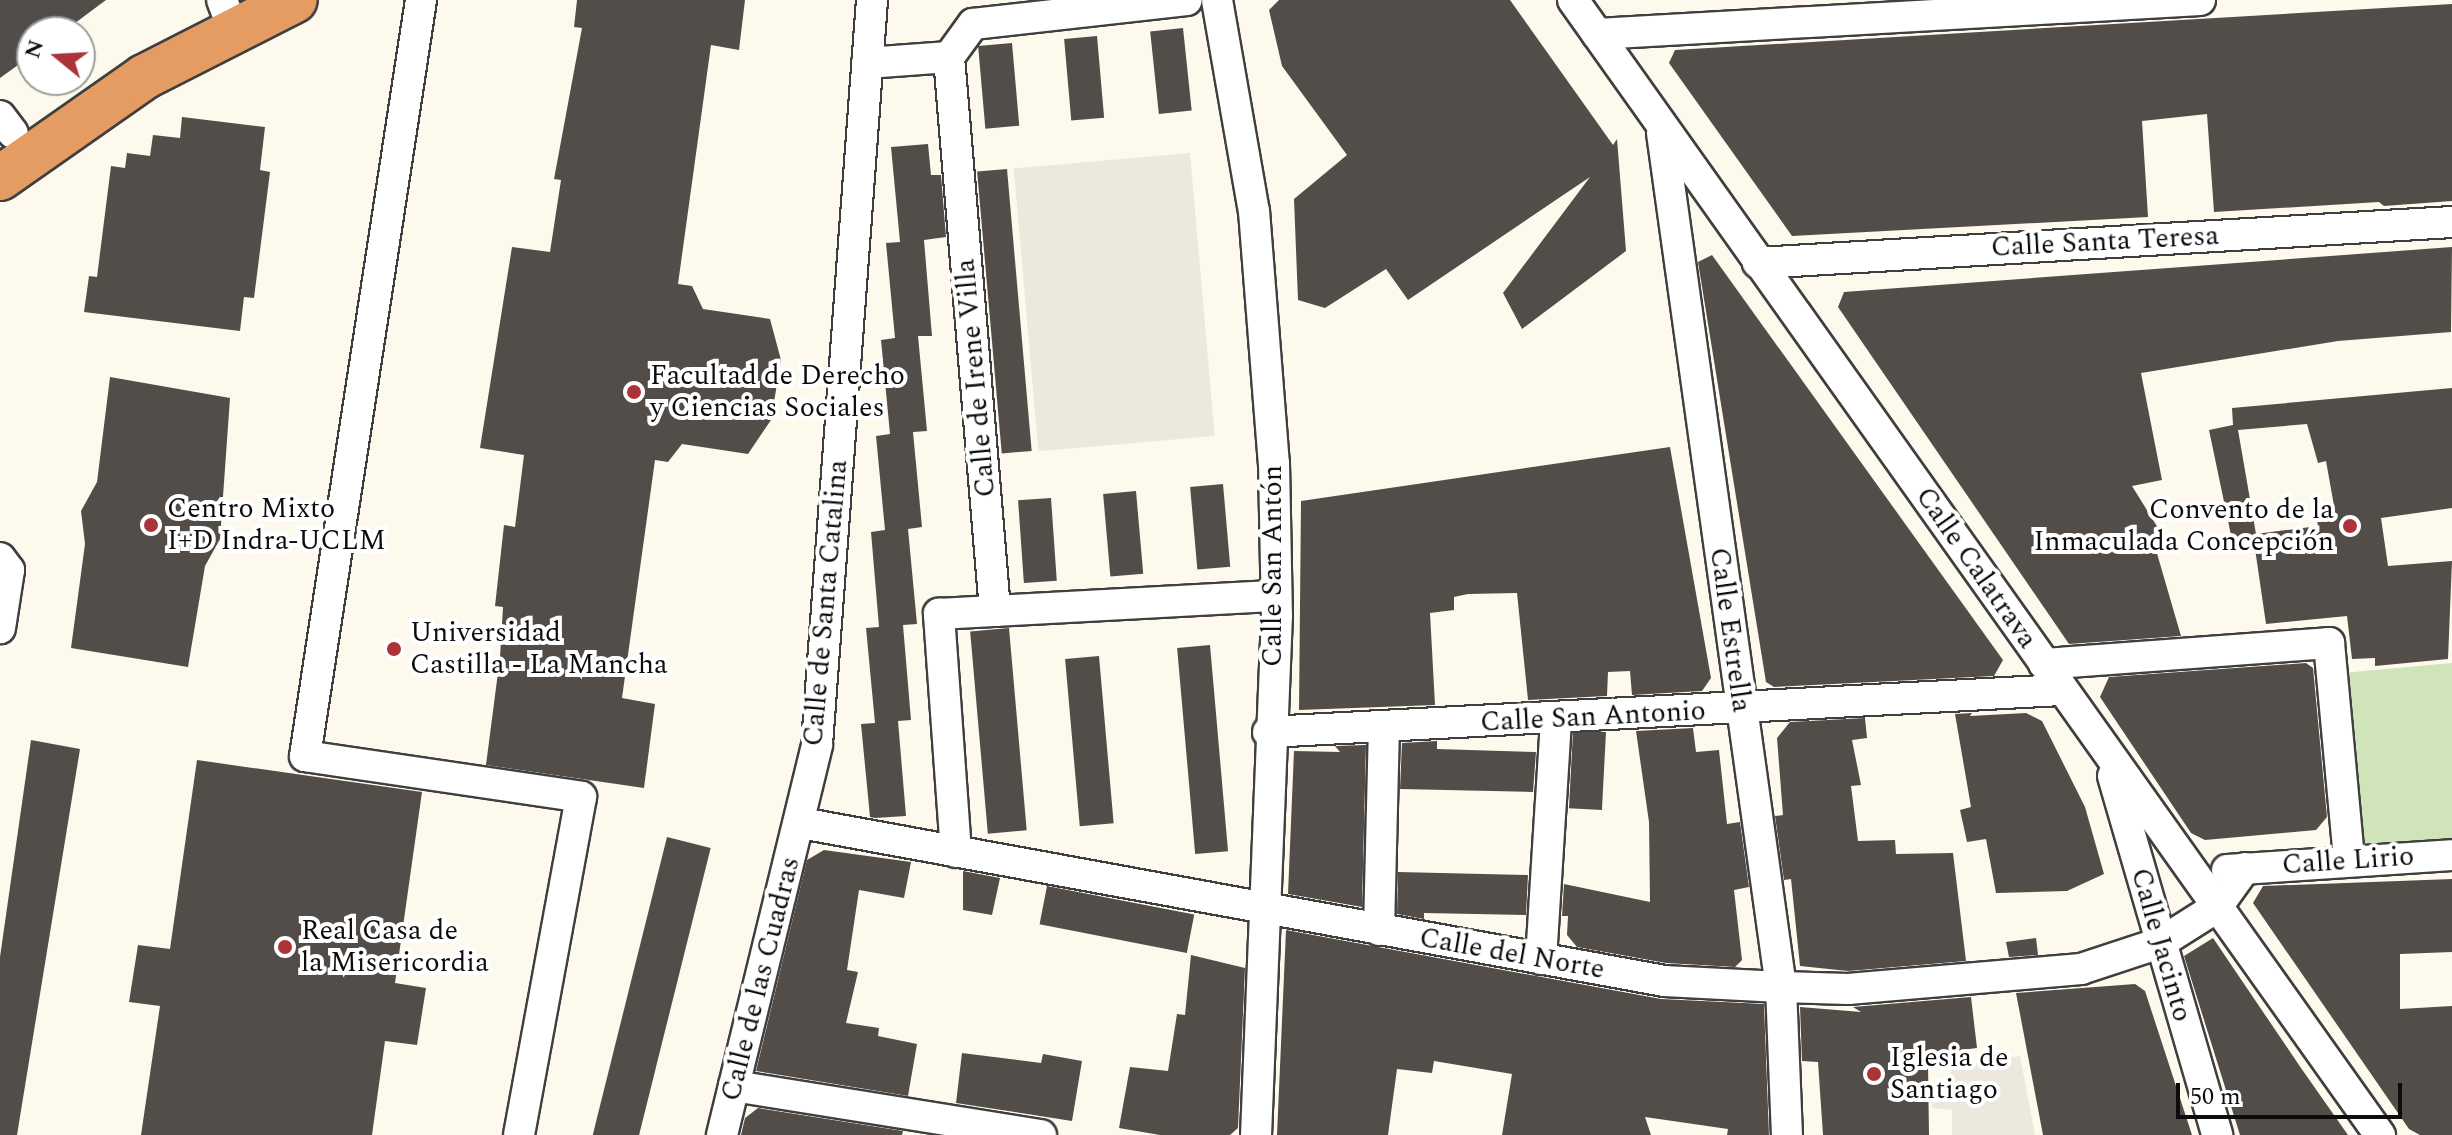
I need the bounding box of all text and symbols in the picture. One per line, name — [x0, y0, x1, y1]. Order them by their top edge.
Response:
north arrow — [16, 16, 96, 96]
text: N — [16, 35, 53, 63]
street label: Calle Santa Teresa — [1990, 219, 2220, 265]
street label: Calle de Irene Villa — [949, 257, 1003, 499]
place label: Facultad de Derecho y Ciencias Sociales — [650, 359, 905, 425]
marker: Facultad de Derecho y Ciencias Sociales — [625, 383, 643, 401]
street label: Calle de Santa Catalina — [797, 458, 855, 748]
street label: Calle San Antón — [1256, 465, 1290, 667]
street label: Calle Calatrava — [1908, 481, 2044, 655]
place label: Centro Mixto I+D Indra-UCLM — [167, 492, 385, 558]
place label: Convento de la Inmaculada Concepción — [2033, 493, 2334, 559]
marker: Centro Mixto I+D Indra-UCLM — [142, 516, 160, 534]
marker: Convento de la Inmaculada Concepción — [2341, 517, 2359, 535]
street label: Calle Estrella — [1702, 545, 1758, 715]
place label: Universidad Castilla - La Mancha — [410, 616, 668, 682]
marker: Universidad Castilla - La Mancha — [385, 640, 403, 658]
street label: Calle San Antonio — [1479, 694, 1707, 740]
street label: Calle Lirio — [2281, 840, 2415, 882]
street label: Calle de las Cuadras — [714, 853, 808, 1105]
street label: Calle Jacinto — [2123, 864, 2199, 1026]
place label: Real Casa de la Misericordia — [301, 914, 489, 980]
street label: Calle del Norte — [1417, 921, 1607, 987]
marker: Real Casa de la Misericordia — [276, 938, 294, 956]
place label: Iglesia de Santiago — [1890, 1041, 2008, 1107]
marker: Iglesia de Santiago — [1865, 1065, 1883, 1083]
scale bar — [2180, 1067, 2406, 1117]
text: 50 m — [2190, 1079, 2241, 1115]

